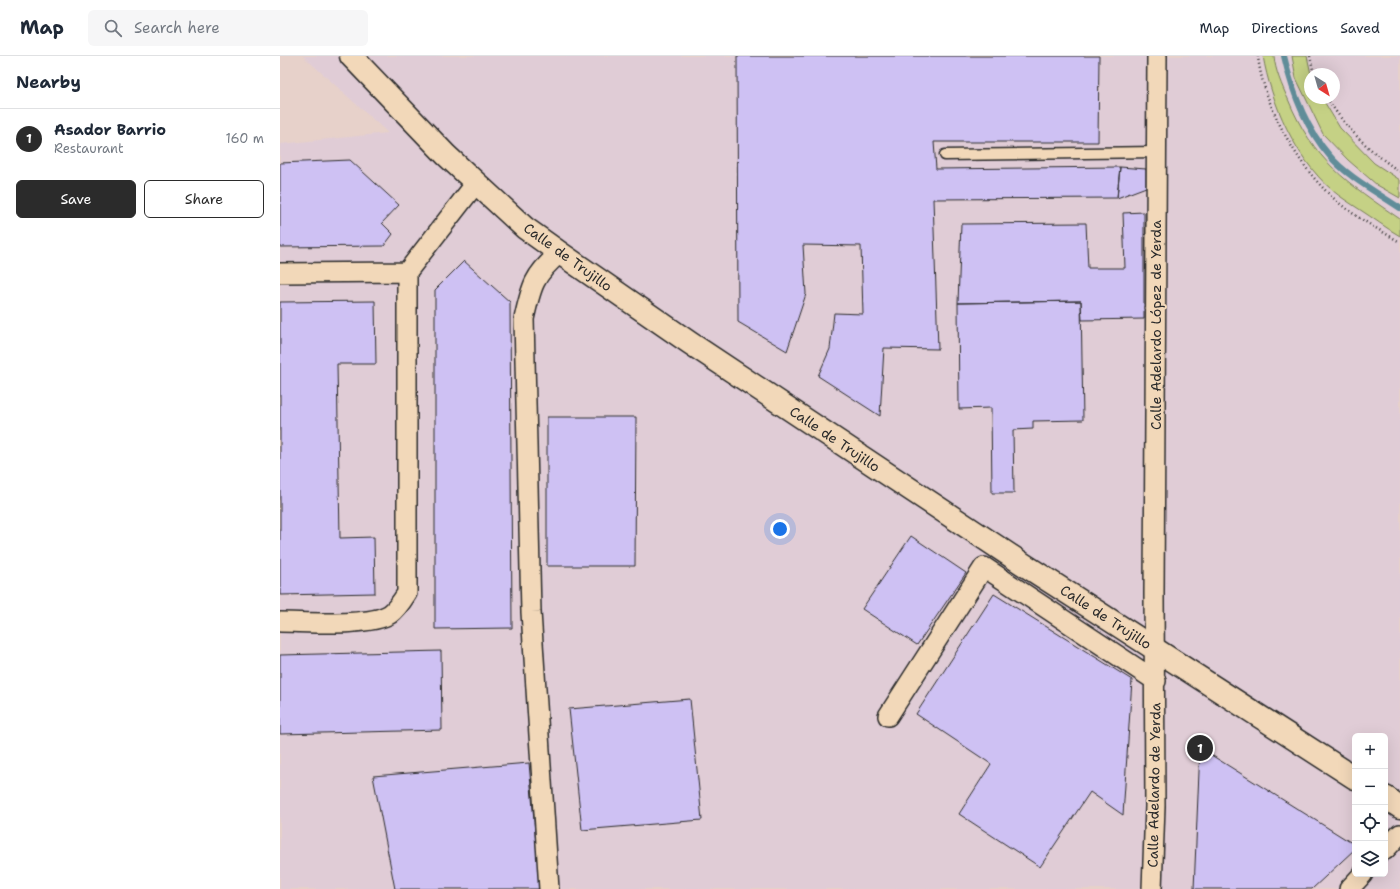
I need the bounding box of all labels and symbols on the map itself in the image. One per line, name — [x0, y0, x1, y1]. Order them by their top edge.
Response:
north arrow — [1304, 68, 1340, 104]
street label: Calle de Trujillo — [520, 219, 616, 295]
street label: Calle Adelardo López de Yerda — [1147, 220, 1165, 430]
street label: Calle de Trujillo — [786, 402, 884, 476]
your location — [770, 519, 790, 539]
street label: Calle de Trujillo — [1057, 581, 1155, 653]
street label: Calle Adelardo de Yerda — [1144, 702, 1164, 868]
pin: 1 — [1187, 733, 1213, 763]

